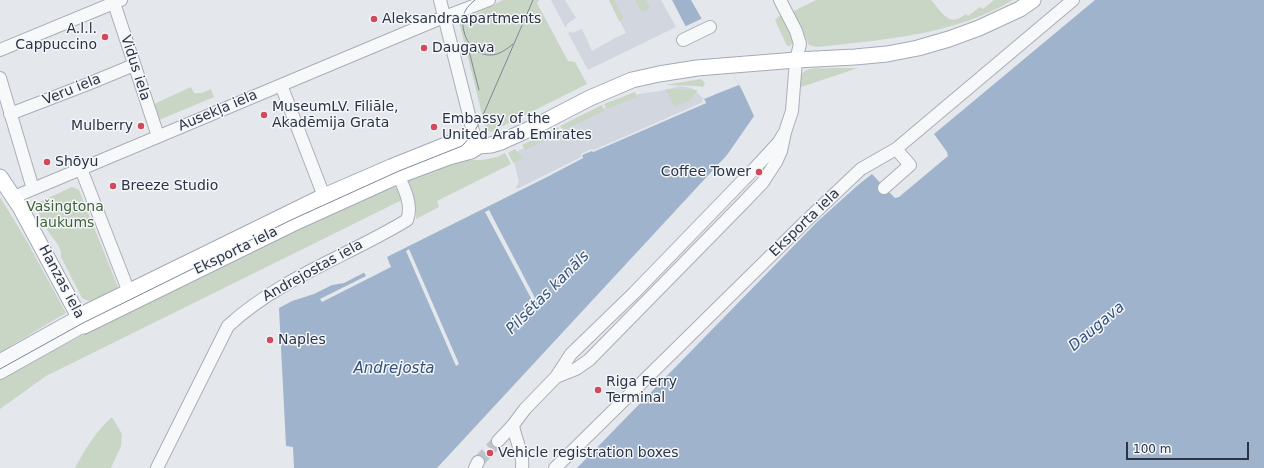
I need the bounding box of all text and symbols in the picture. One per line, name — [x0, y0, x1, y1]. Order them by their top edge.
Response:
place label: Aleksandraapartments — [382, 11, 541, 27]
marker: Aleksandraapartments — [369, 14, 379, 24]
place label: A.l.l. Cappuccino — [15, 21, 97, 54]
marker: A.l.l. Cappuccino — [100, 32, 110, 42]
street label: Vidus iela — [117, 33, 153, 103]
place label: Daugava — [432, 40, 495, 56]
marker: Daugava — [419, 43, 429, 53]
street label: Veru iela — [41, 71, 103, 109]
street label: Ausekļa iela — [176, 87, 260, 135]
place label: MuseumLV. Filiāle, Akadēmija Grata — [272, 99, 399, 132]
marker: MuseumLV. Filiāle, Akadēmija Grata — [259, 110, 269, 120]
place label: Embassy of the United Arab Emirates — [442, 111, 592, 144]
place label: Mulberry — [71, 118, 133, 134]
marker: Mulberry — [136, 121, 146, 131]
marker: Embassy of the United Arab Emirates — [429, 122, 439, 132]
place label: Shōyu — [55, 154, 98, 170]
marker: Shōyu — [42, 157, 52, 167]
place label: Coffee Tower — [661, 164, 751, 180]
marker: Coffee Tower — [754, 167, 764, 177]
place label: Breeze Studio — [121, 178, 218, 194]
marker: Breeze Studio — [108, 181, 118, 191]
street label: Eksporta iela — [766, 185, 844, 261]
park label: Vašingtona laukums — [26, 199, 104, 232]
street label: Eksporta iela — [191, 224, 281, 278]
street label: Andrejostas iela — [260, 237, 366, 305]
street label: Hanzas iela — [35, 242, 87, 322]
water label: Pilsētas kanāls — [503, 248, 593, 338]
water label: Daugava — [1066, 299, 1128, 355]
place label: Naples — [278, 332, 326, 348]
marker: Naples — [265, 335, 275, 345]
water label: Andrejosta — [354, 360, 434, 378]
place label: Riga Ferry Terminal — [606, 374, 677, 406]
marker: Riga Ferry Terminal — [593, 385, 603, 395]
scale bar — [1128, 434, 1251, 460]
text: 100 m — [1133, 442, 1171, 456]
place label: Vehicle registration boxes — [498, 445, 679, 461]
marker: Vehicle registration boxes — [485, 448, 495, 458]

